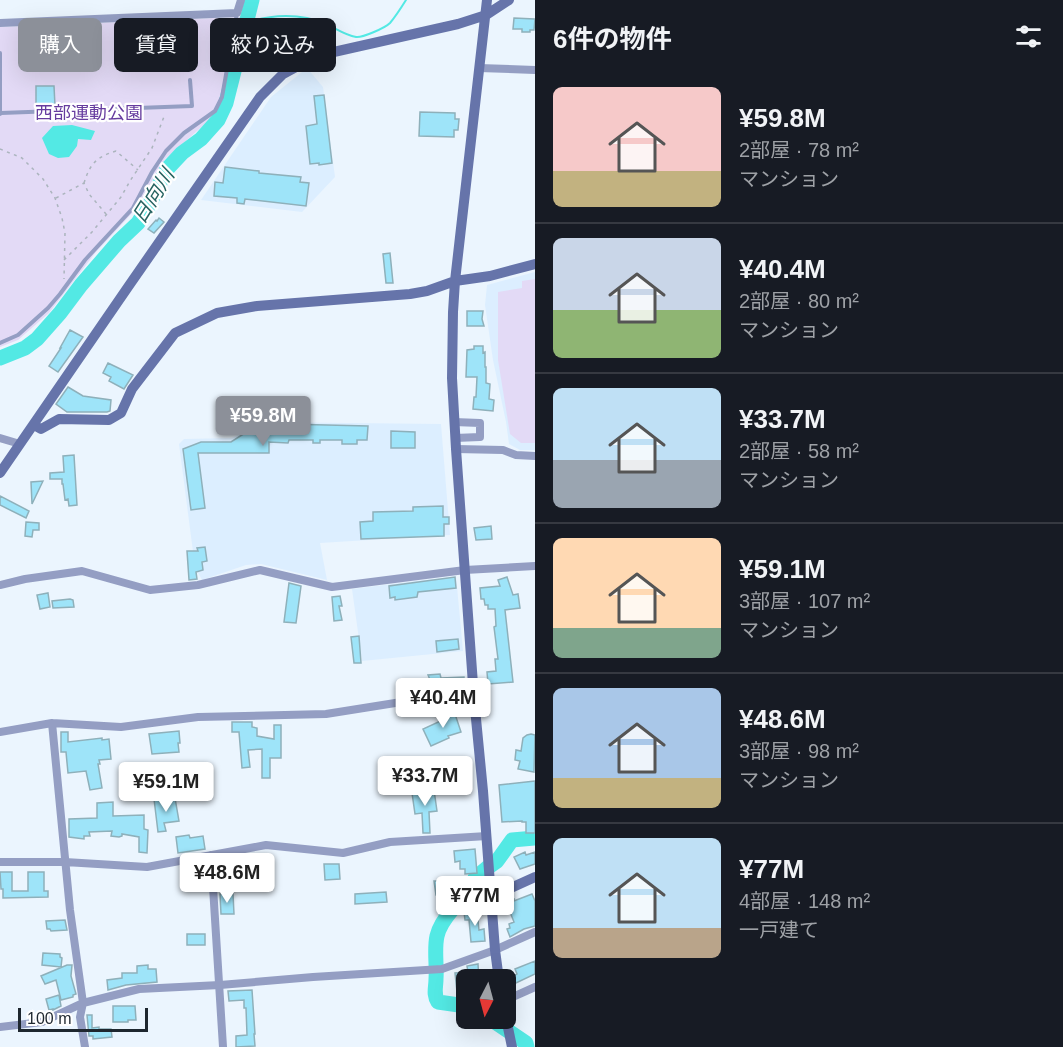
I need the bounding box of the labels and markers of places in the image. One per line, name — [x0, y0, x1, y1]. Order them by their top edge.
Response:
pin: ¥59.8M — [214, 396, 312, 447]
pin: ¥40.4M — [394, 678, 492, 729]
pin: ¥33.7M — [376, 756, 474, 807]
pin: ¥59.1M — [117, 762, 215, 813]
pin: ¥48.6M — [178, 853, 276, 904]
pin: ¥77M — [439, 876, 511, 927]

